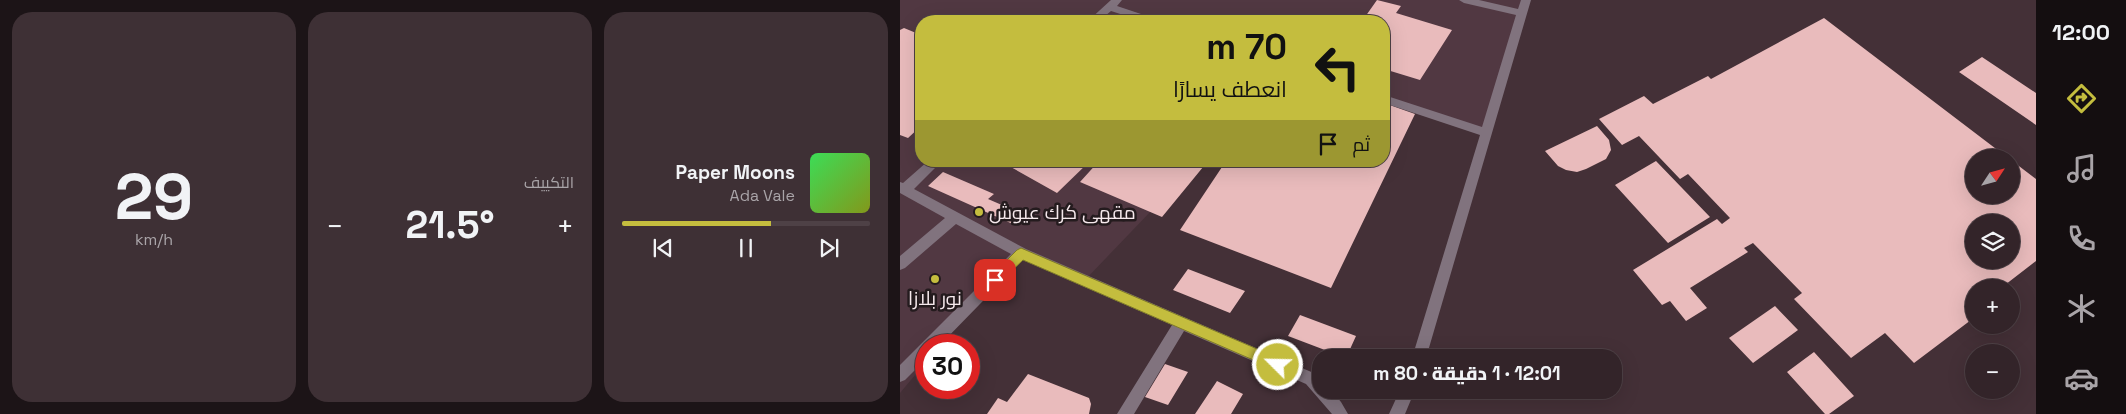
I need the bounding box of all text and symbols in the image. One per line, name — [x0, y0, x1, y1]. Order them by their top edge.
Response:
text: 12:00 — [2052, 18, 2110, 46]
text: 70 m — [1206, 25, 1287, 69]
icon: left — [1305, 35, 1370, 100]
text: انعطف يسارًا — [1173, 75, 1287, 103]
icon: directions — [2064, 81, 2099, 116]
icon: arrive — [1314, 130, 1342, 158]
text: ثم — [1352, 132, 1370, 157]
north arrow — [1965, 149, 2020, 204]
map controls — [1965, 149, 2020, 399]
icon: music — [2064, 151, 2099, 186]
text: 29 — [115, 155, 193, 238]
text: Paper Moons — [676, 160, 795, 185]
text: التكييف — [524, 172, 574, 193]
text: Ada Vale — [730, 185, 795, 206]
place label: مقهى كرك عيوش — [989, 200, 1136, 225]
text: 21.5° — [406, 201, 494, 249]
marker: مقهى كرك عيوش — [973, 206, 985, 218]
text: − — [326, 208, 343, 244]
text: + — [557, 208, 574, 244]
button: layers — [1965, 214, 2020, 269]
icon: phone — [2064, 221, 2099, 256]
text: km/h — [135, 229, 173, 250]
icon: previous — [649, 234, 677, 262]
icon: pause — [732, 234, 760, 262]
icon: next — [815, 234, 843, 262]
pin — [974, 259, 1016, 301]
icon: arrive — [981, 266, 1009, 294]
marker: نور بلازا — [929, 273, 941, 285]
button: + — [1965, 279, 2020, 334]
place label: نور بلازا — [908, 286, 962, 311]
icon: climate — [2064, 291, 2099, 326]
speed limit sign: 30 — [915, 334, 980, 399]
position arrow — [1251, 338, 1303, 390]
button: − — [1965, 344, 2020, 399]
text: 12:01 · 1 دقيقة · 80 m — [1373, 361, 1561, 386]
icon: car — [2064, 361, 2099, 396]

